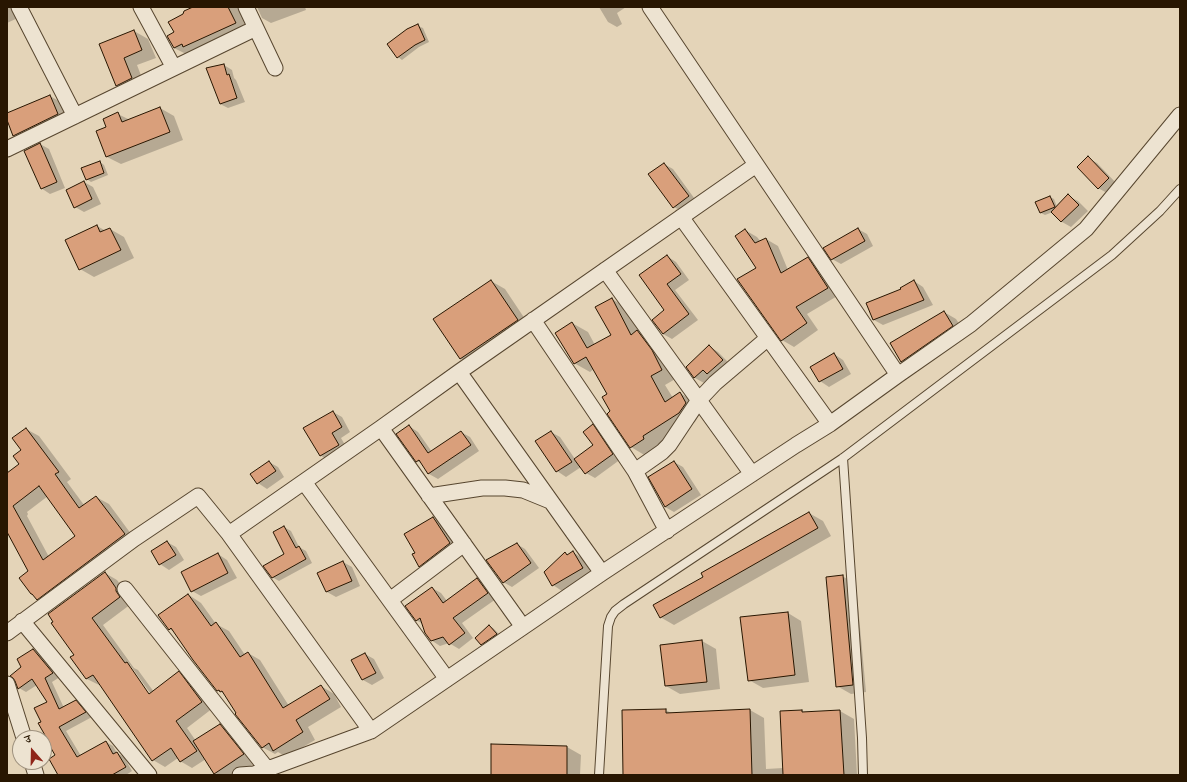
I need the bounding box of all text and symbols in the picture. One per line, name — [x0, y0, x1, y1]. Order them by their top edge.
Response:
north arrow — [12, 730, 52, 770]
text: उ — [23, 731, 34, 748]

